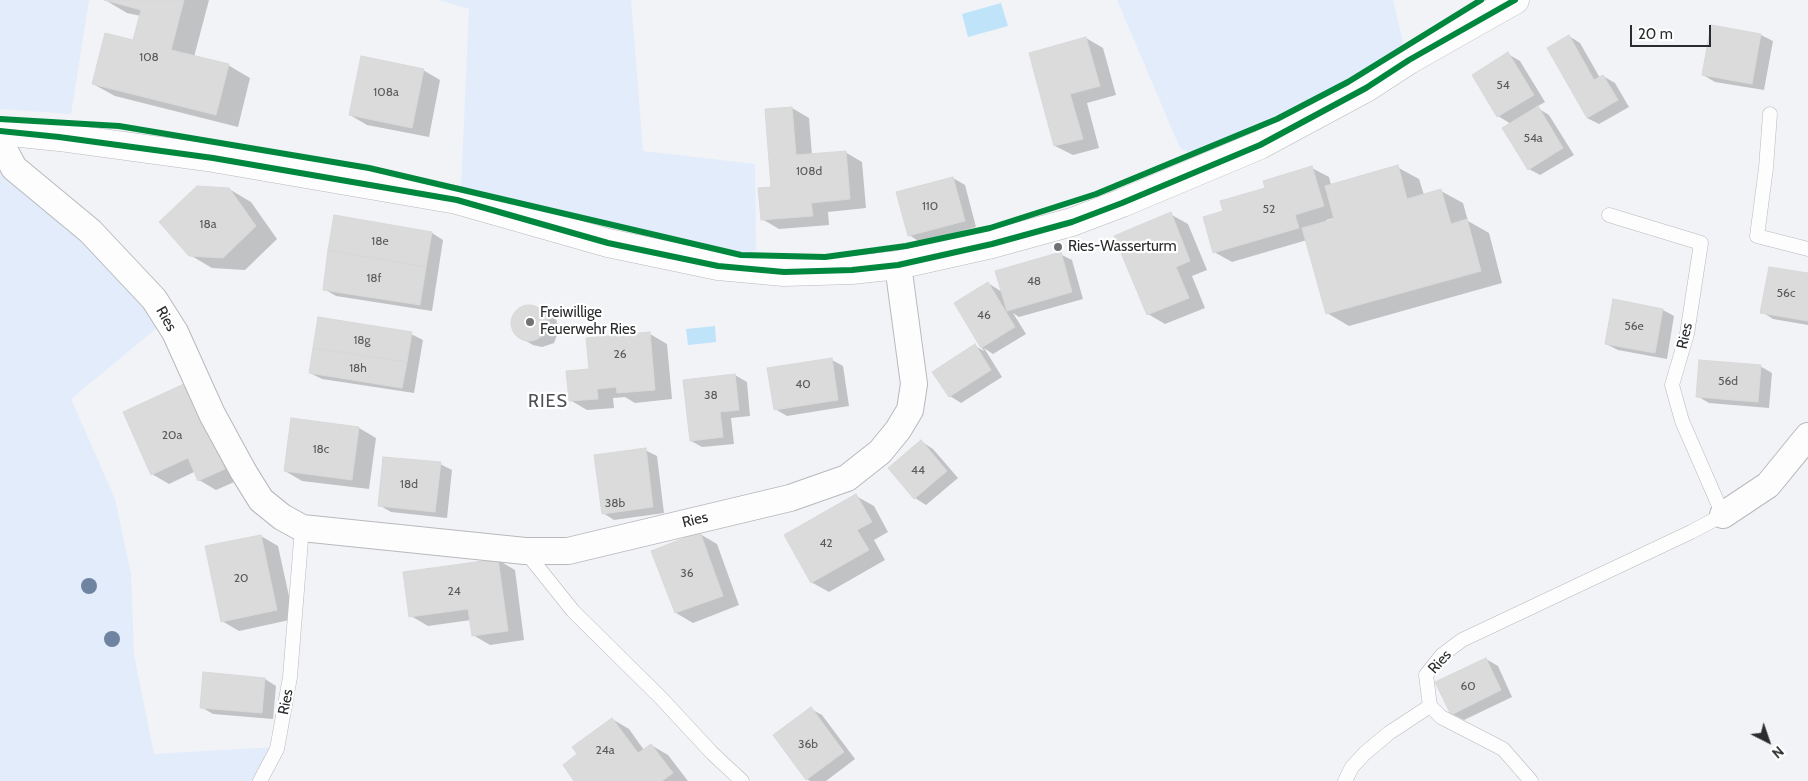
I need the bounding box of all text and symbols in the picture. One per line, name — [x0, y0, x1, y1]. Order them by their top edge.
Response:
scale bar — [1633, 15, 1714, 47]
text: 20 m — [1638, 25, 1673, 43]
house number: 108 — [139, 50, 159, 64]
house number: 54 — [1496, 78, 1510, 92]
house number: 108a — [373, 85, 399, 99]
house number: 54a — [1523, 131, 1543, 145]
house number: 108d — [796, 164, 822, 178]
house number: 110 — [922, 199, 938, 213]
house number: 52 — [1263, 202, 1275, 216]
house number: 18a — [200, 217, 216, 231]
house number: 18e — [371, 234, 389, 248]
place label: Ries-Wasserturm — [1068, 238, 1177, 256]
marker: Ries-Wasserturm — [1052, 241, 1064, 253]
house number: 18f — [366, 271, 382, 285]
house number: 48 — [1027, 274, 1041, 288]
house number: 56c — [1777, 286, 1795, 300]
street label: Ries — [152, 303, 180, 335]
place label: Freiwillige Feuerwehr Ries — [540, 304, 636, 339]
house number: 46 — [977, 308, 991, 322]
marker: Freiwillige Feuerwehr Ries — [524, 316, 536, 328]
house number: 56e — [1624, 319, 1644, 333]
street label: Ries — [1673, 321, 1697, 351]
house number: 18g — [353, 333, 371, 347]
house number: 26 — [613, 347, 627, 361]
house number: 18h — [349, 361, 367, 375]
house number: 56d — [1718, 374, 1738, 388]
house number: 40 — [795, 377, 811, 391]
house number: 38 — [704, 388, 718, 402]
district label: RIES — [528, 391, 568, 413]
house number: 20a — [162, 428, 182, 442]
house number: 18c — [313, 442, 329, 456]
house number: 44 — [911, 463, 925, 477]
house number: 18d — [400, 477, 418, 491]
house number: 38b — [605, 496, 625, 510]
street label: Ries — [680, 508, 710, 532]
house number: 42 — [819, 536, 833, 550]
house number: 36 — [680, 566, 694, 580]
house number: 20 — [234, 571, 248, 585]
house number: 24 — [447, 584, 461, 598]
street label: Ries — [1425, 646, 1455, 678]
house number: 60 — [1460, 679, 1476, 693]
street label: Ries — [275, 688, 297, 716]
north arrow — [1743, 716, 1793, 766]
house number: 36b — [798, 737, 818, 751]
text: N — [1768, 742, 1787, 762]
house number: 24a — [596, 743, 614, 757]

